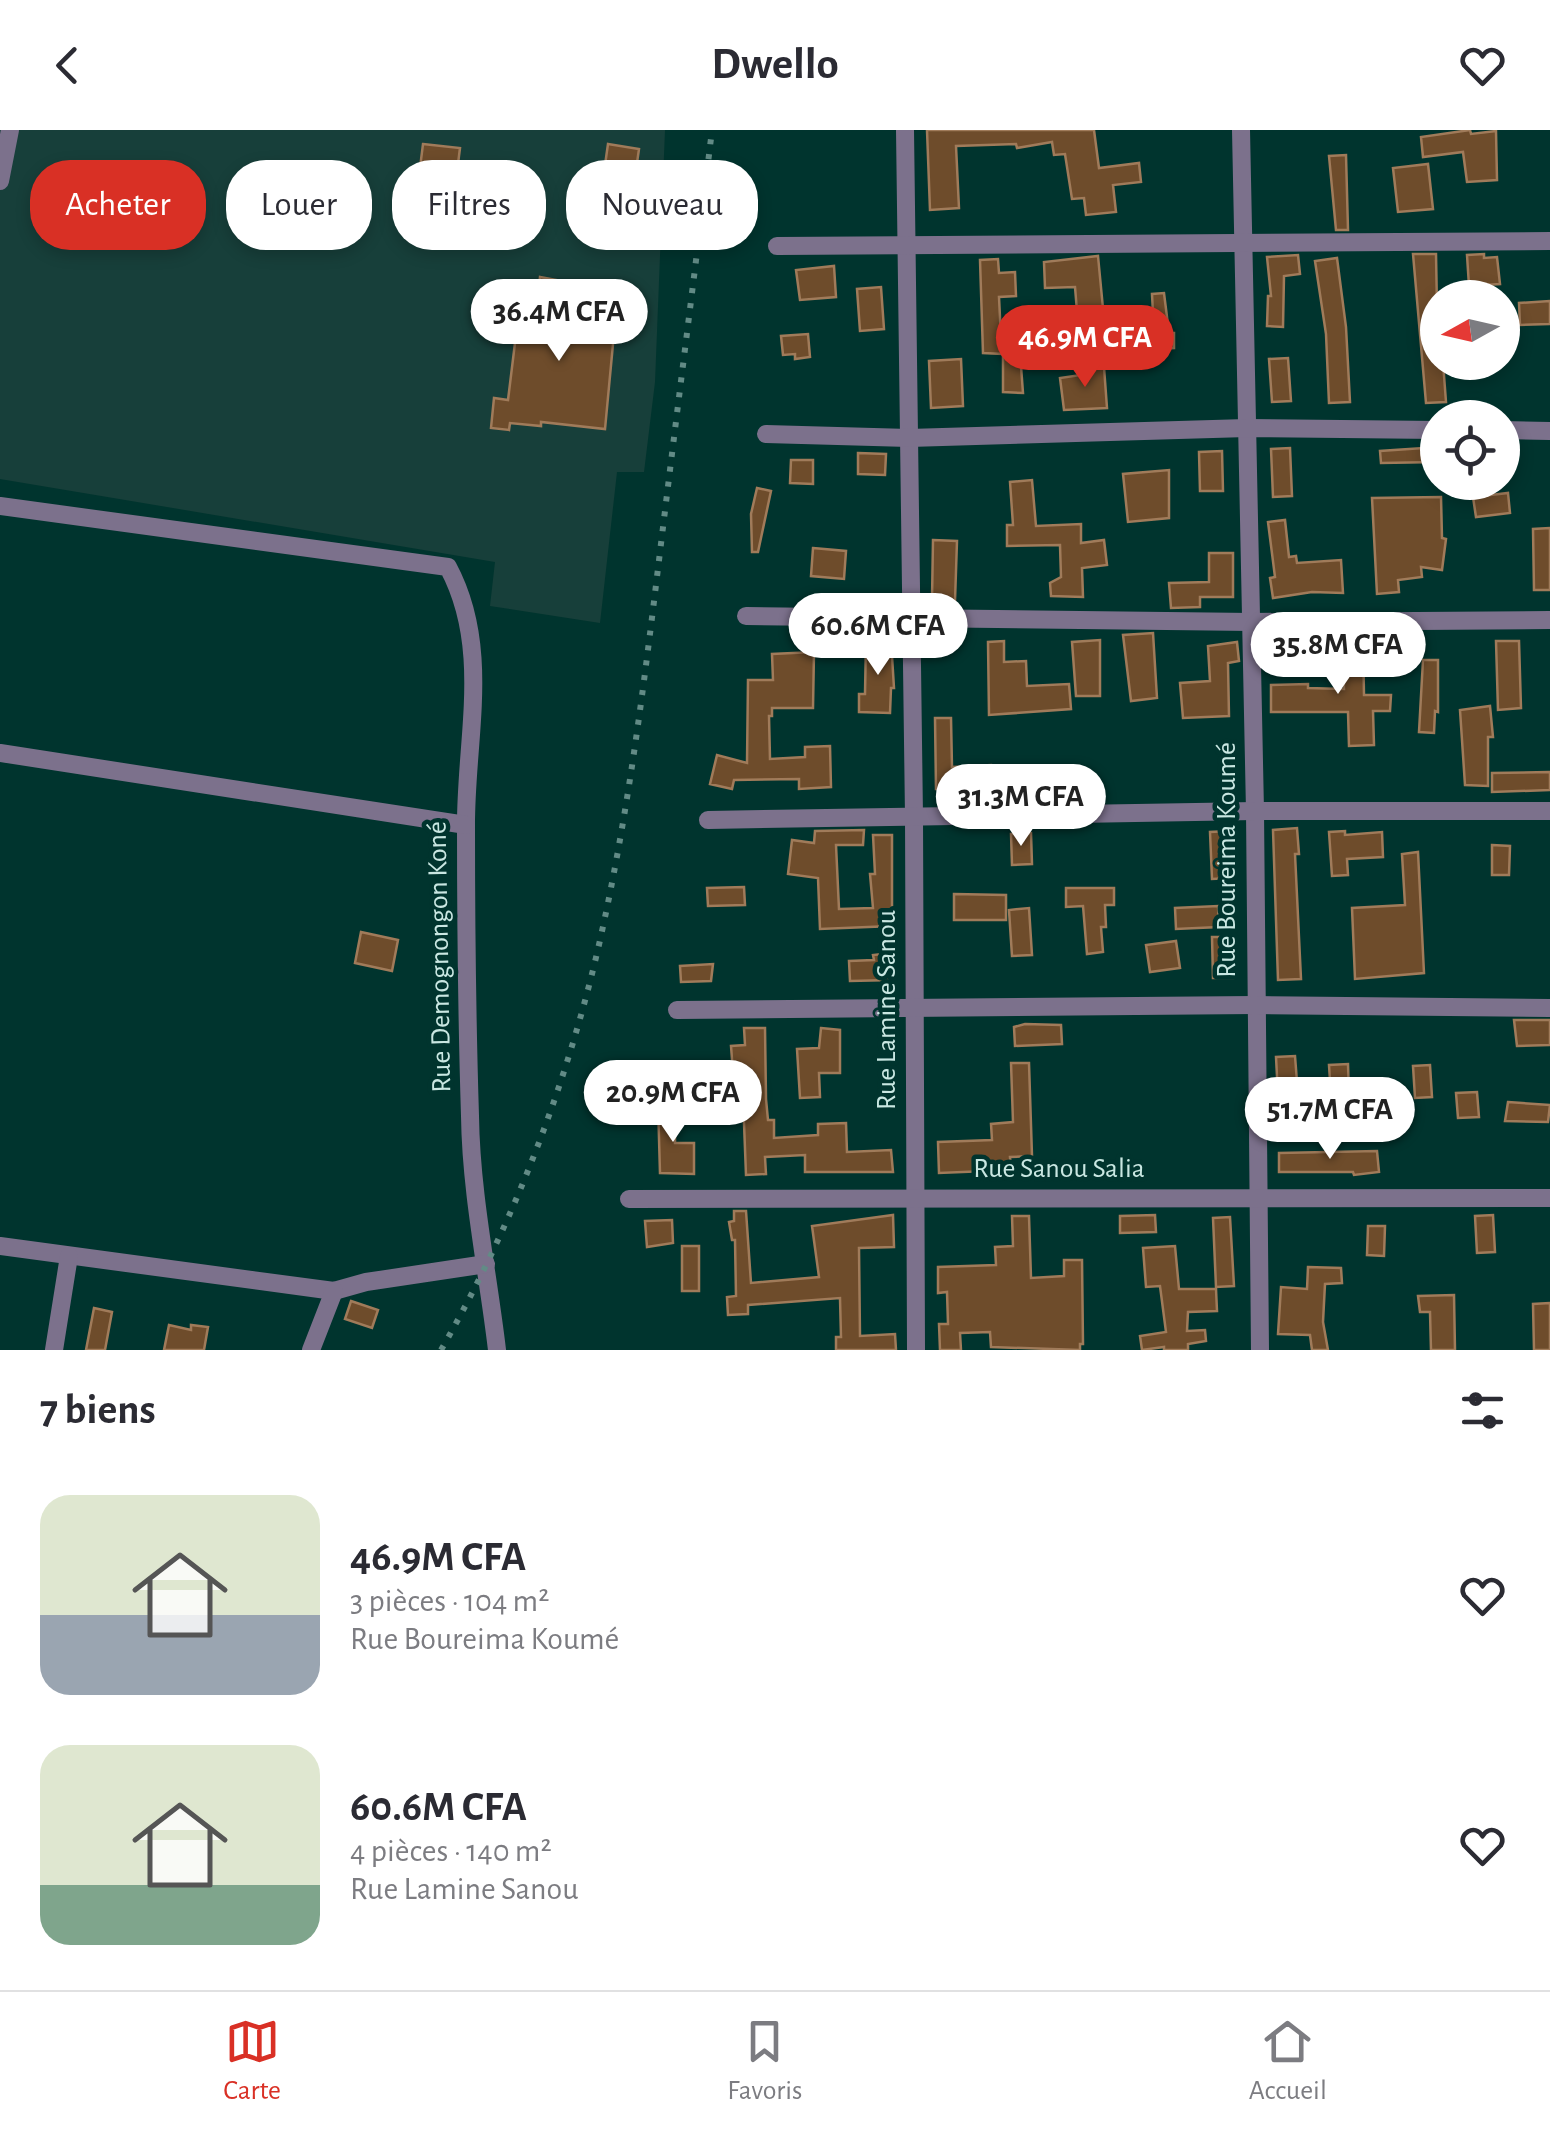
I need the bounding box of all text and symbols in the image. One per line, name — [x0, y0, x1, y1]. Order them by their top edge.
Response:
icon: back — [40, 38, 95, 93]
icon: heart — [1455, 38, 1510, 93]
text: Dwello — [711, 42, 839, 87]
chip: Acheter — [30, 160, 206, 250]
chip: Louer — [226, 160, 372, 250]
chip: Filtres — [392, 160, 546, 250]
chip: Nouveau — [566, 160, 758, 250]
pin: 36.4M CFA — [445, 279, 673, 364]
north arrow — [1420, 280, 1520, 380]
map controls — [1420, 280, 1520, 500]
text: 36.4M CFA — [493, 295, 625, 327]
pin: 46.9M CFA — [971, 305, 1199, 390]
text: 46.9M CFA — [1018, 321, 1152, 353]
button: locate — [1420, 400, 1520, 500]
pin: 60.6M CFA — [764, 593, 992, 678]
text: 60.6M CFA — [811, 609, 945, 641]
pin: 35.8M CFA — [1224, 612, 1452, 697]
text: 35.8M CFA — [1273, 628, 1403, 660]
street label: Rue Boureima Koumé — [1213, 742, 1241, 978]
pin: 31.3M CFA — [907, 764, 1135, 849]
text: 31.3M CFA — [958, 780, 1084, 812]
street label: Rue Demognongon Koné — [424, 821, 456, 1093]
street label: Rue Lamine Sanou — [873, 910, 901, 1110]
pin: 20.9M CFA — [559, 1060, 787, 1145]
text: 20.9M CFA — [606, 1076, 740, 1108]
pin: 51.7M CFA — [1216, 1077, 1444, 1162]
text: 51.7M CFA — [1267, 1093, 1393, 1125]
street label: Rue Sanou Salia — [973, 1155, 1145, 1183]
icon: filters — [1455, 1383, 1510, 1438]
text: 7 biens — [40, 1389, 156, 1431]
icon: home — [120, 1535, 240, 1655]
text: 46.9M CFA — [350, 1536, 526, 1578]
icon: heart — [1455, 1568, 1510, 1623]
text: 3 pièces · 104 m² — [350, 1585, 549, 1617]
text: Rue Boureima Koumé — [350, 1623, 619, 1655]
icon: home — [120, 1785, 240, 1905]
text: 60.6M CFA — [350, 1786, 527, 1828]
icon: heart — [1455, 1818, 1510, 1873]
text: 4 pièces · 140 m² — [350, 1835, 552, 1867]
text: Rue Lamine Sanou — [350, 1873, 579, 1905]
tab: Carte — [223, 2014, 281, 2108]
tab: Favoris — [727, 2014, 802, 2108]
tab: Accueil — [1249, 2014, 1327, 2108]

